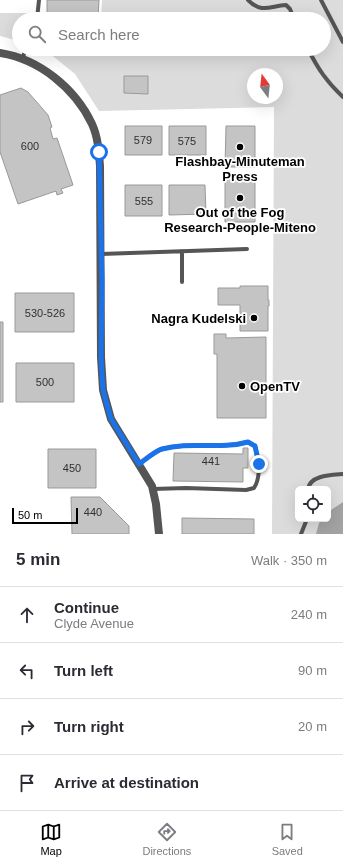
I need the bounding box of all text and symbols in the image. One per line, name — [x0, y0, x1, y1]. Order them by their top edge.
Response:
search box — [12, 12, 331, 56]
icon: search — [26, 23, 48, 45]
text: Search here — [58, 26, 140, 43]
north arrow — [247, 68, 283, 104]
house number: 579 — [134, 134, 152, 146]
house number: 575 — [178, 135, 196, 147]
house number: 600 — [21, 140, 39, 152]
marker: Flashbay-Minuteman Press — [235, 142, 245, 152]
route start — [90, 143, 108, 161]
place label: Flashbay-Minuteman Press — [175, 154, 305, 184]
marker: Out of the Fog Research-People-Miteno — [235, 193, 245, 203]
house number: 555 — [135, 195, 153, 207]
place label: Out of the Fog Research-People-Miteno — [164, 205, 316, 235]
house number: 530-526 — [25, 307, 65, 319]
place label: Nagra Kudelski — [151, 311, 246, 326]
marker: Nagra Kudelski — [249, 313, 259, 323]
house number: 500 — [36, 376, 54, 388]
place label: OpenTV — [250, 379, 300, 394]
marker: OpenTV — [237, 381, 247, 391]
house number: 441 — [202, 455, 220, 467]
route end — [250, 455, 268, 473]
house number: 450 — [63, 462, 81, 474]
map controls — [295, 486, 331, 522]
button: locate — [295, 486, 331, 522]
scale bar — [12, 506, 78, 525]
house number: 440 — [84, 506, 102, 518]
text: 50 m — [18, 509, 42, 521]
text: 5 min — [16, 550, 60, 569]
text: Walk · 350 m — [251, 553, 327, 568]
text: Continue — [54, 599, 119, 616]
icon: ahead — [16, 604, 38, 626]
text: 240 m — [291, 607, 327, 622]
text: Clyde Avenue — [54, 616, 134, 631]
icon: left — [16, 660, 38, 682]
text: Turn left — [54, 662, 113, 679]
text: 90 m — [298, 663, 327, 678]
icon: right — [16, 716, 38, 738]
text: Turn right — [54, 718, 124, 735]
text: 20 m — [298, 719, 327, 734]
icon: arrive — [16, 772, 38, 794]
text: Arrive at destination — [54, 774, 199, 791]
tab: Map — [40, 821, 62, 857]
tab: Directions — [142, 821, 191, 857]
tab: Saved — [272, 821, 303, 857]

